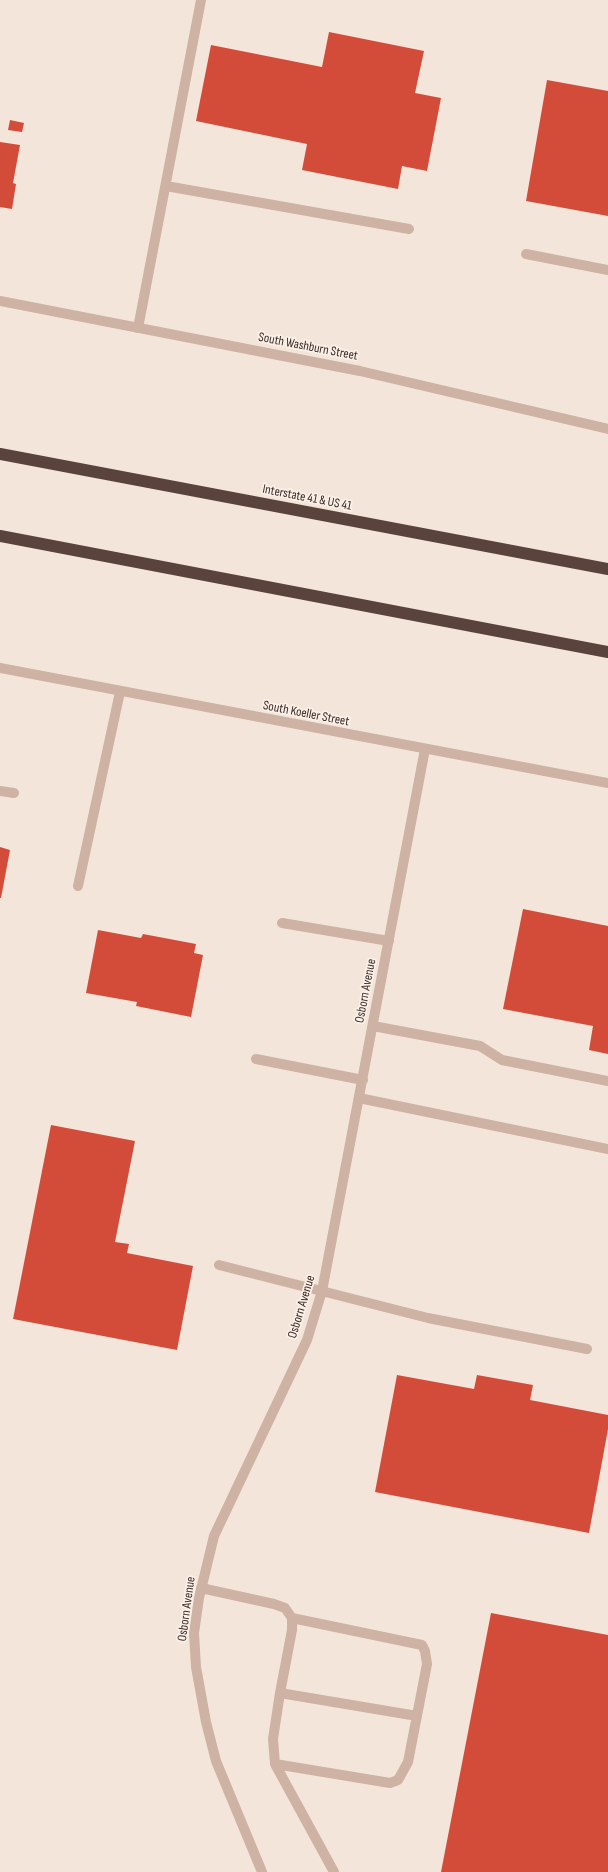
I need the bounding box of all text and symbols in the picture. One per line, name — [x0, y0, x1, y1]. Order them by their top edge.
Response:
street label: South Washburn Street — [257, 330, 359, 364]
street label: Interstate 41 & US 41 — [261, 482, 353, 514]
street label: South Koeller Street — [262, 698, 350, 730]
street label: Osborn Avenue — [352, 958, 380, 1024]
street label: Osborn Avenue — [285, 1274, 319, 1340]
street label: Osborn Avenue — [175, 1576, 199, 1642]

